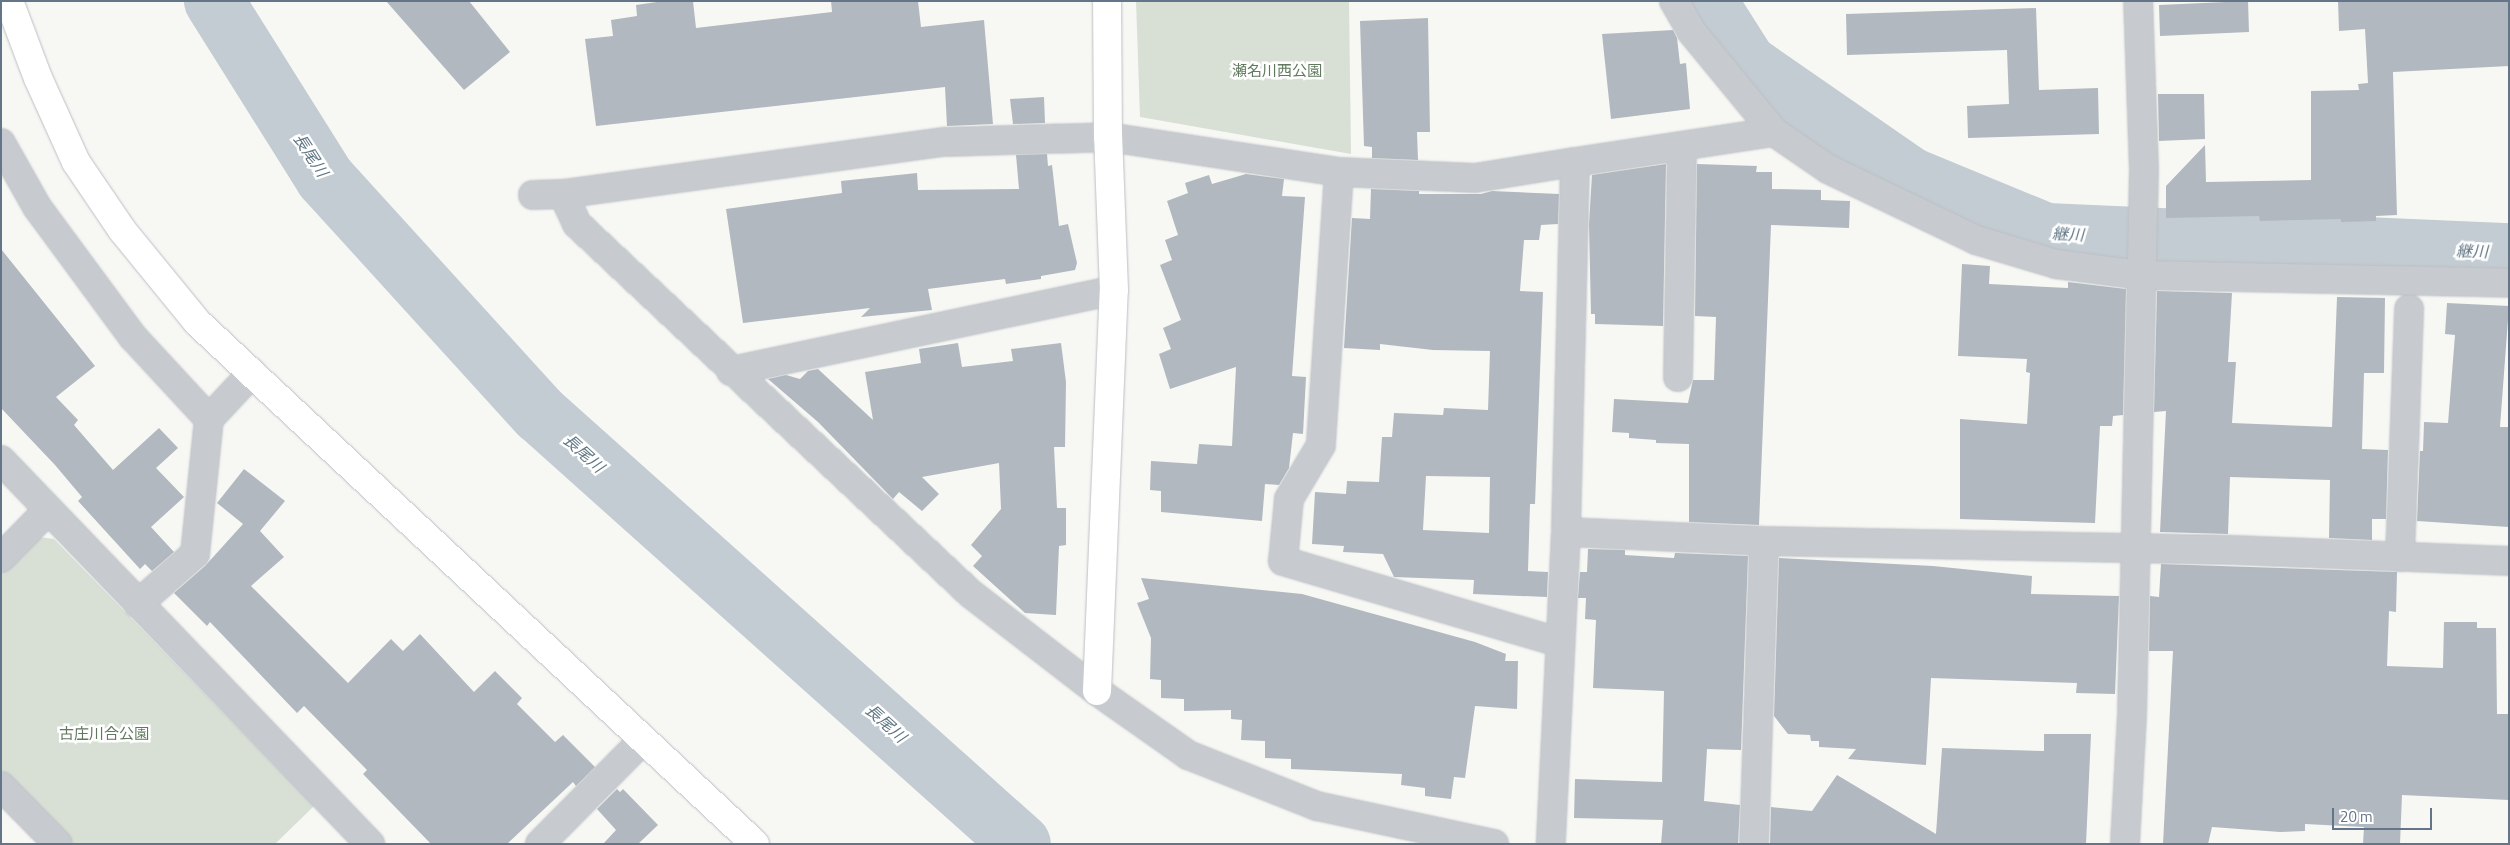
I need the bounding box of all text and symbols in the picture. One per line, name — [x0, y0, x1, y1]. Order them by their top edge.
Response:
park label: 瀬名川西公園 — [1232, 62, 1322, 80]
water label: 長尾川 — [290, 130, 332, 180]
water label: 継川 — [2052, 224, 2084, 244]
water label: 継川 — [2456, 241, 2488, 261]
water label: 長尾川 — [560, 430, 608, 476]
water label: 長尾川 — [862, 700, 910, 746]
park label: 古庄川合公園 — [59, 725, 149, 743]
scale bar — [2335, 798, 2435, 830]
text: 20 m — [2340, 805, 2373, 828]

